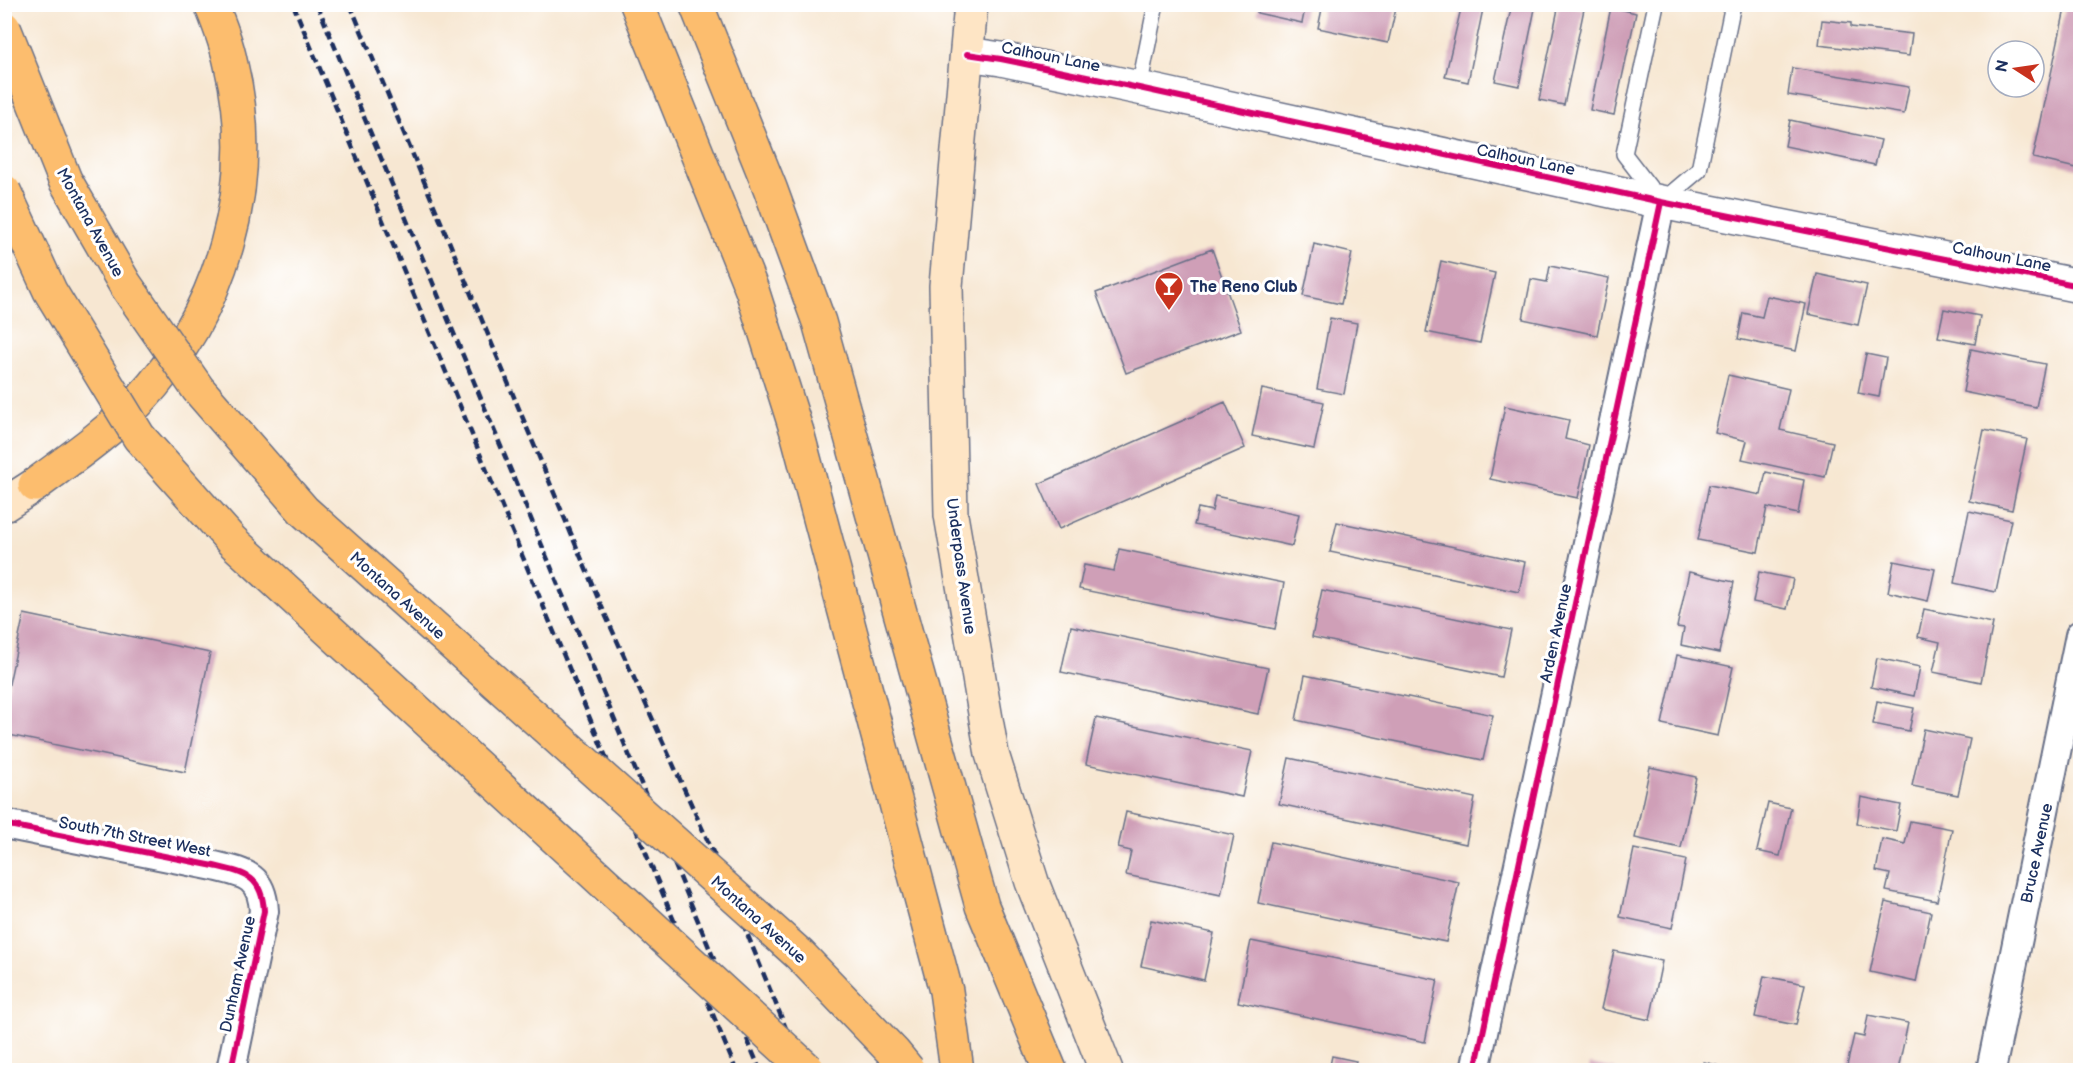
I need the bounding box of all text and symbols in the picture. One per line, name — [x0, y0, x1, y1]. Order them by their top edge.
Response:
street label: Calhoun Lane — [1000, 39, 1102, 76]
north arrow — [1986, 39, 2046, 99]
text: N — [1992, 58, 2013, 74]
street label: Calhoun Lane — [1475, 141, 1577, 180]
street label: Montana Avenue — [52, 165, 128, 281]
street label: Calhoun Lane — [1951, 239, 2053, 276]
bar icon: The Reno Club — [1153, 270, 1185, 312]
place label: The Reno Club — [1190, 278, 1298, 297]
street label: Underpass Avenue — [942, 497, 980, 636]
street label: Montana Avenue — [345, 548, 449, 644]
street label: Arden Avenue — [1537, 581, 1576, 685]
street label: Bruce Avenue — [2018, 801, 2057, 905]
street label: South 7th Street West — [57, 813, 212, 862]
street label: Montana Avenue — [706, 872, 810, 968]
street label: Dunham Avenue — [217, 914, 260, 1034]

